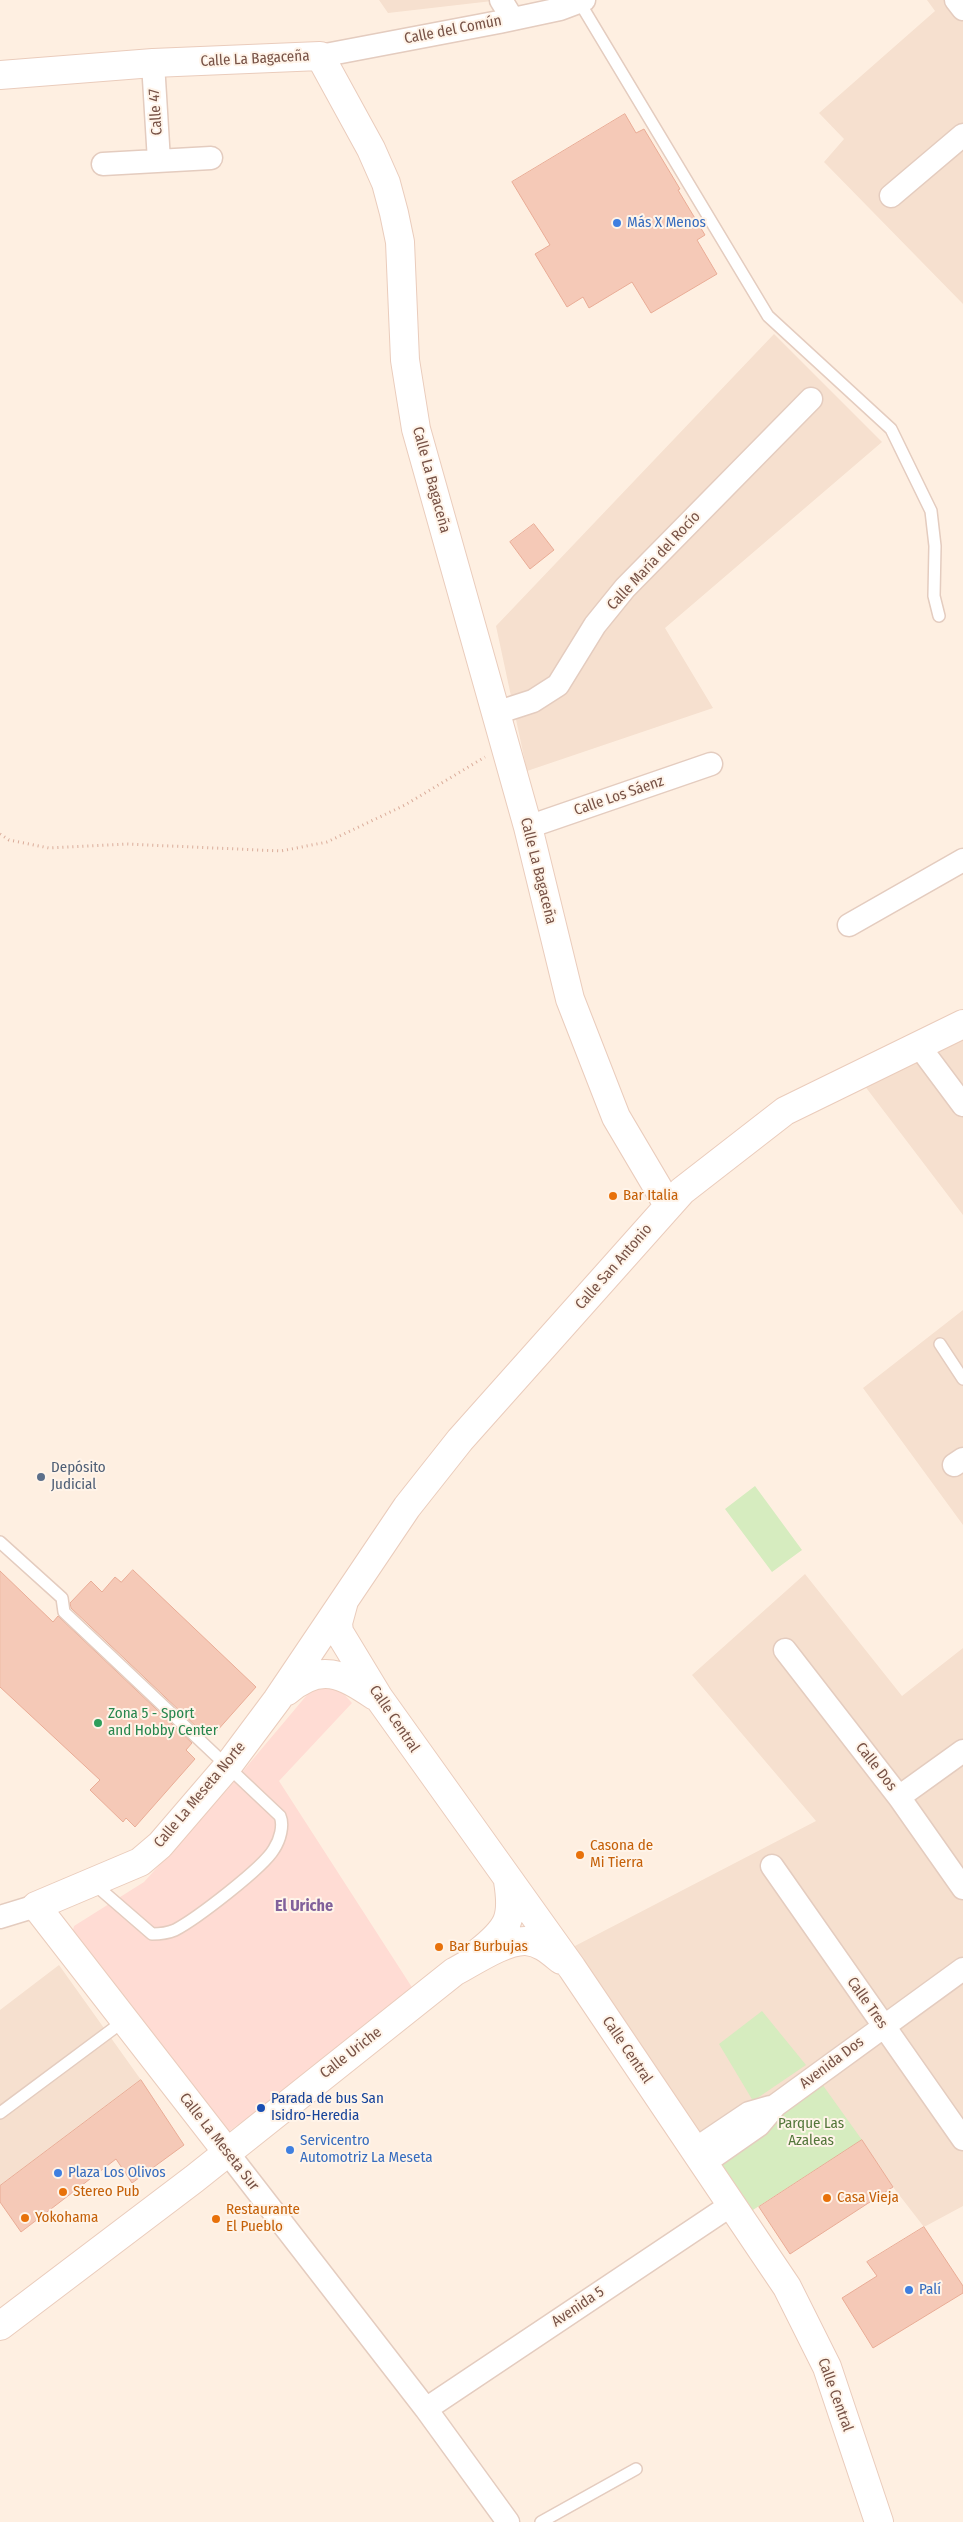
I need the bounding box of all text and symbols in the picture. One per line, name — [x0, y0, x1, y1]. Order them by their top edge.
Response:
street label: Calle del Común — [403, 12, 503, 48]
street label: Calle La Bagaceña — [200, 47, 310, 71]
street label: Calle 47 — [145, 88, 167, 136]
place label: Más X Menos — [627, 214, 706, 232]
marker: Más X Menos — [611, 217, 623, 229]
street label: Calle La Bagaceña — [408, 425, 454, 535]
street label: Calle María del Rocío — [604, 508, 704, 614]
street label: Calle Los Sáenz — [572, 772, 666, 820]
street label: Calle La Bagaceña — [516, 816, 560, 926]
place label: Bar Italia — [623, 1187, 678, 1205]
marker: Bar Italia — [607, 1190, 619, 1202]
street label: Calle San Antonio — [572, 1220, 656, 1314]
place label: Depósito Judicial — [51, 1459, 106, 1494]
marker: Depósito Judicial — [35, 1471, 47, 1483]
street label: Calle Central — [365, 1682, 423, 1756]
place label: Zona 5 - Sport and Hobby Center — [108, 1705, 218, 1740]
marker: Zona 5 - Sport and Hobby Center — [92, 1717, 104, 1729]
street label: Calle La Meseta Norte — [150, 1738, 250, 1852]
street label: Calle Dos — [852, 1739, 900, 1795]
place label: Casona de Mi Tierra — [590, 1837, 653, 1872]
marker: Casona de Mi Tierra — [574, 1849, 586, 1861]
district label: El Uriche — [275, 1897, 333, 1917]
place label: Bar Burbujas — [449, 1938, 528, 1956]
marker: Bar Burbujas — [433, 1941, 445, 1953]
street label: Calle Tres — [843, 1974, 891, 2032]
street label: Calle Central — [598, 2013, 656, 2087]
street label: Calle Uriche — [317, 2023, 385, 2083]
street label: Avenida Dos — [796, 2033, 868, 2093]
street label: Calle La Meseta Sur — [175, 2090, 263, 2194]
place label: Parada de bus San Isidro-Heredia — [271, 2090, 384, 2125]
marker: Parada de bus San Isidro-Heredia — [255, 2102, 267, 2114]
park label: Parque Las Azaleas — [778, 2115, 844, 2150]
place label: Servicentro Automotriz La Meseta — [300, 2132, 433, 2167]
marker: Servicentro Automotriz La Meseta — [284, 2144, 296, 2156]
place label: Plaza Los Olivos — [68, 2164, 166, 2182]
marker: Plaza Los Olivos — [52, 2167, 64, 2179]
place label: Stereo Pub — [73, 2183, 139, 2201]
marker: Stereo Pub — [57, 2186, 69, 2198]
place label: Casa Vieja — [837, 2189, 899, 2207]
marker: Casa Vieja — [821, 2192, 833, 2204]
place label: Restaurante El Pueblo — [226, 2201, 300, 2236]
place label: Yokohama — [35, 2209, 98, 2227]
marker: Yokohama — [19, 2212, 31, 2224]
marker: Restaurante El Pueblo — [210, 2213, 222, 2225]
place label: Palí — [919, 2281, 941, 2299]
street label: Avenida 5 — [548, 2283, 608, 2331]
marker: Palí — [903, 2284, 915, 2296]
street label: Calle Central — [813, 2356, 857, 2434]

